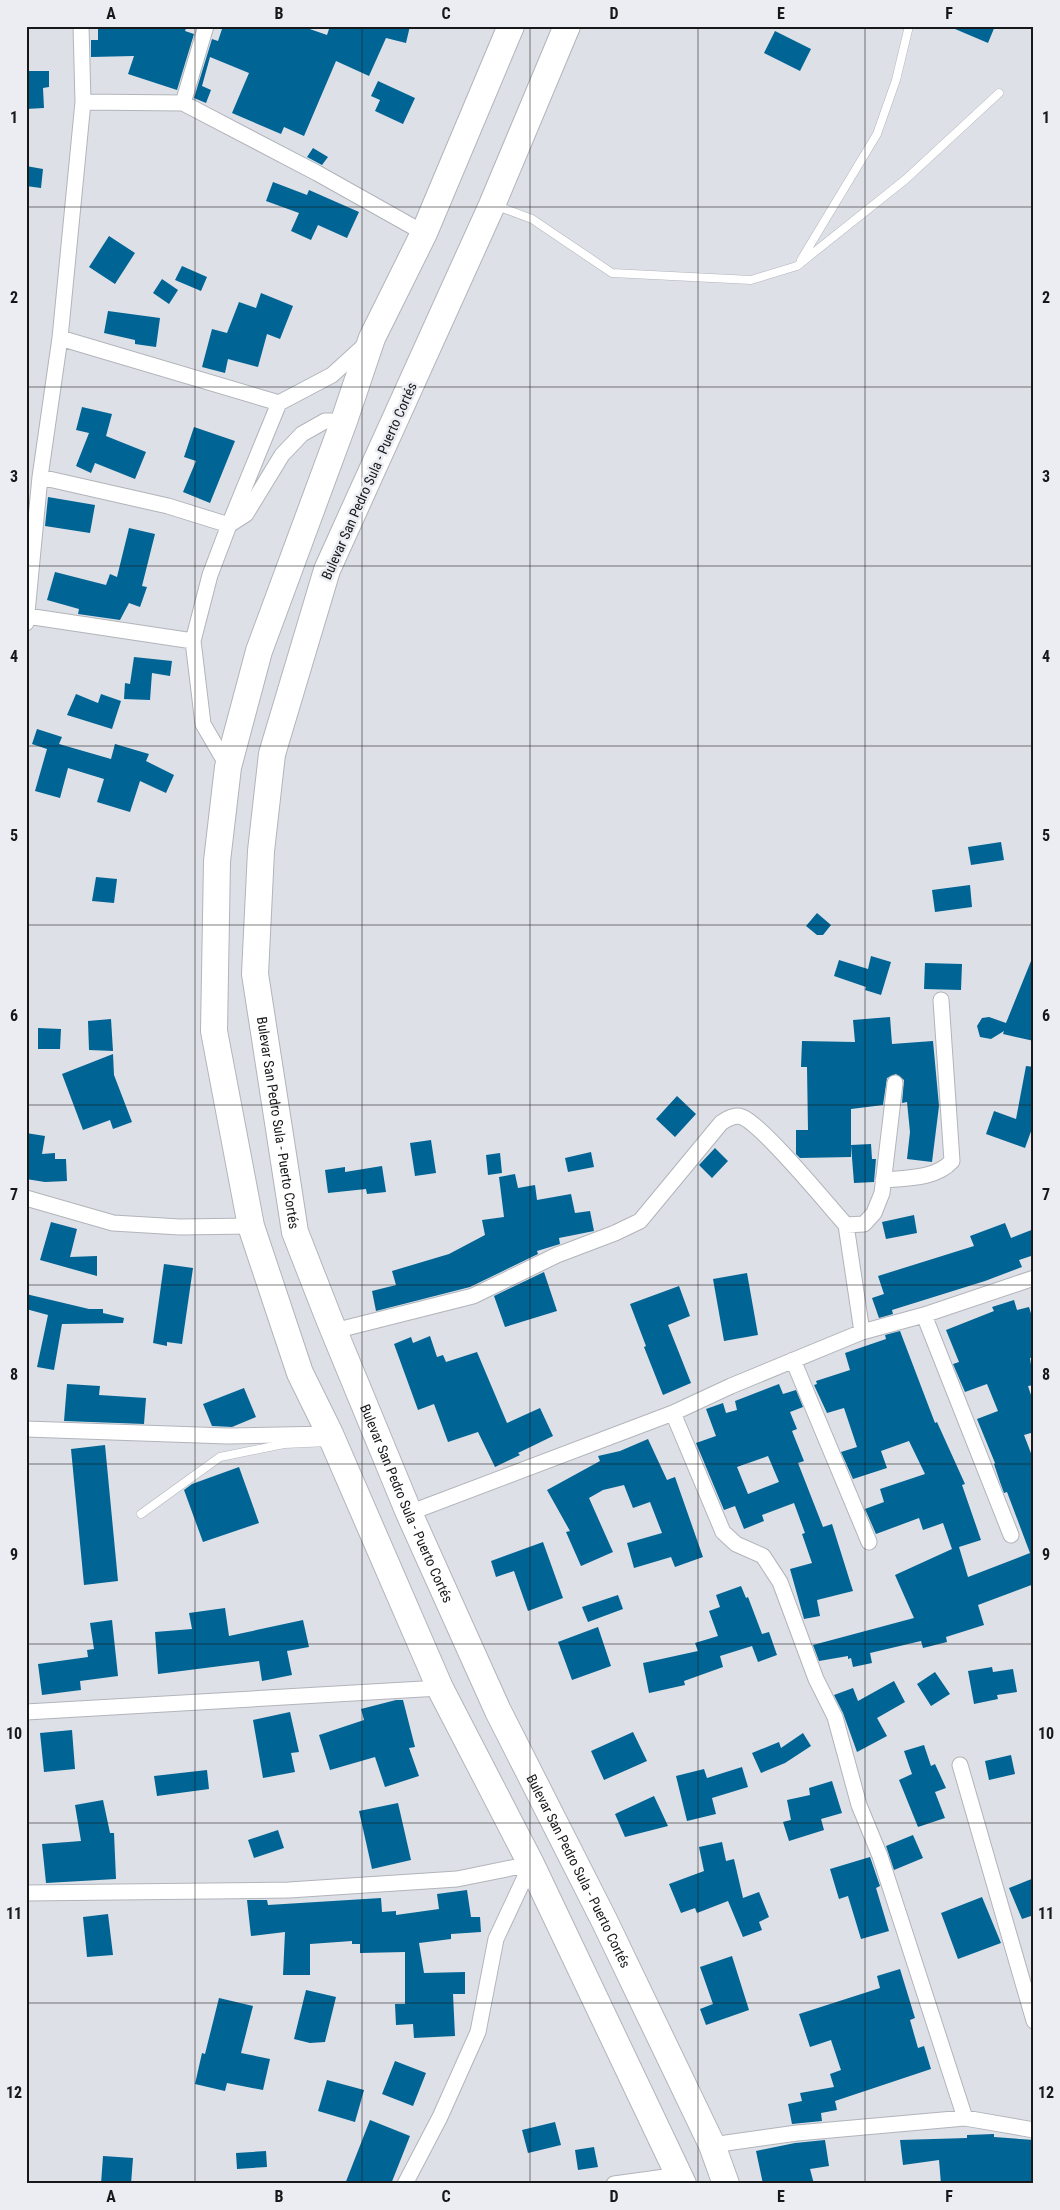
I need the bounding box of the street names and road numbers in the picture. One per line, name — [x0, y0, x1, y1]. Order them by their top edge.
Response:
street label: Bulevar San Pedro Sula - Puerto Cortés — [318, 380, 420, 582]
street label: Bulevar San Pedro Sula - Puerto Cortés — [254, 1016, 302, 1230]
street label: Bulevar San Pedro Sula - Puerto Cortés — [357, 1402, 456, 1605]
street label: Bulevar San Pedro Sula - Puerto Cortés — [523, 1772, 634, 1970]

